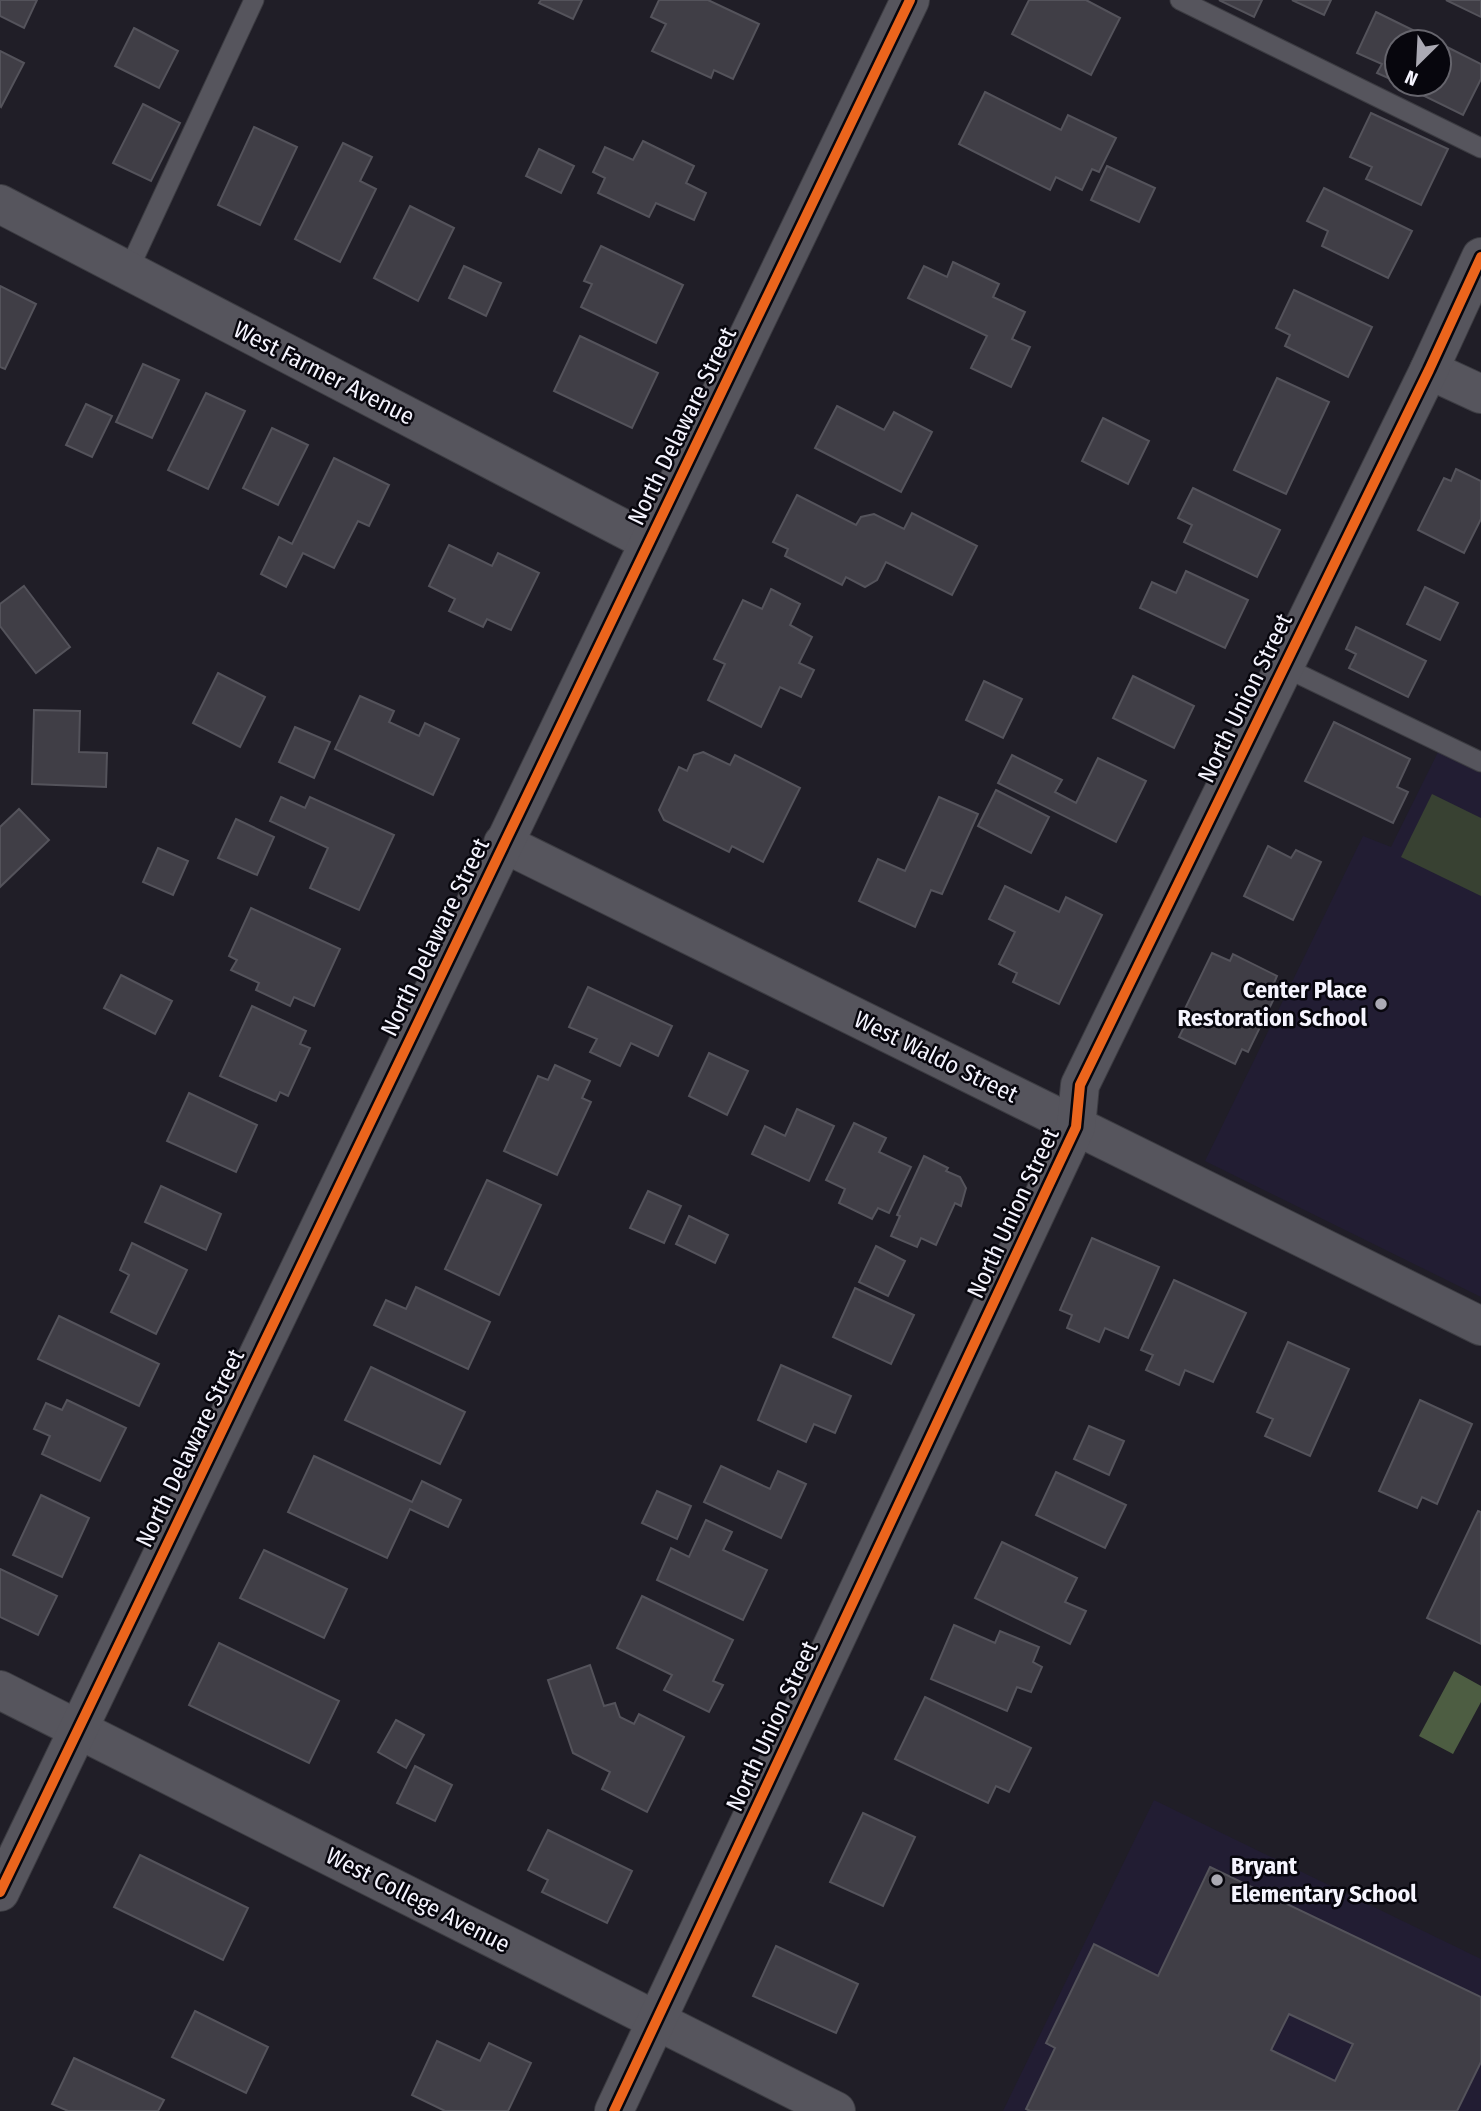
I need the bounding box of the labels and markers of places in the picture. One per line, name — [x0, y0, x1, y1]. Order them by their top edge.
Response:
place label: Center Place Restoration School — [1178, 976, 1367, 1032]
marker: Center Place Restoration School — [1373, 996, 1389, 1012]
place label: Bryant Elementary School — [1231, 1852, 1417, 1908]
marker: Bryant Elementary School — [1209, 1872, 1225, 1888]

